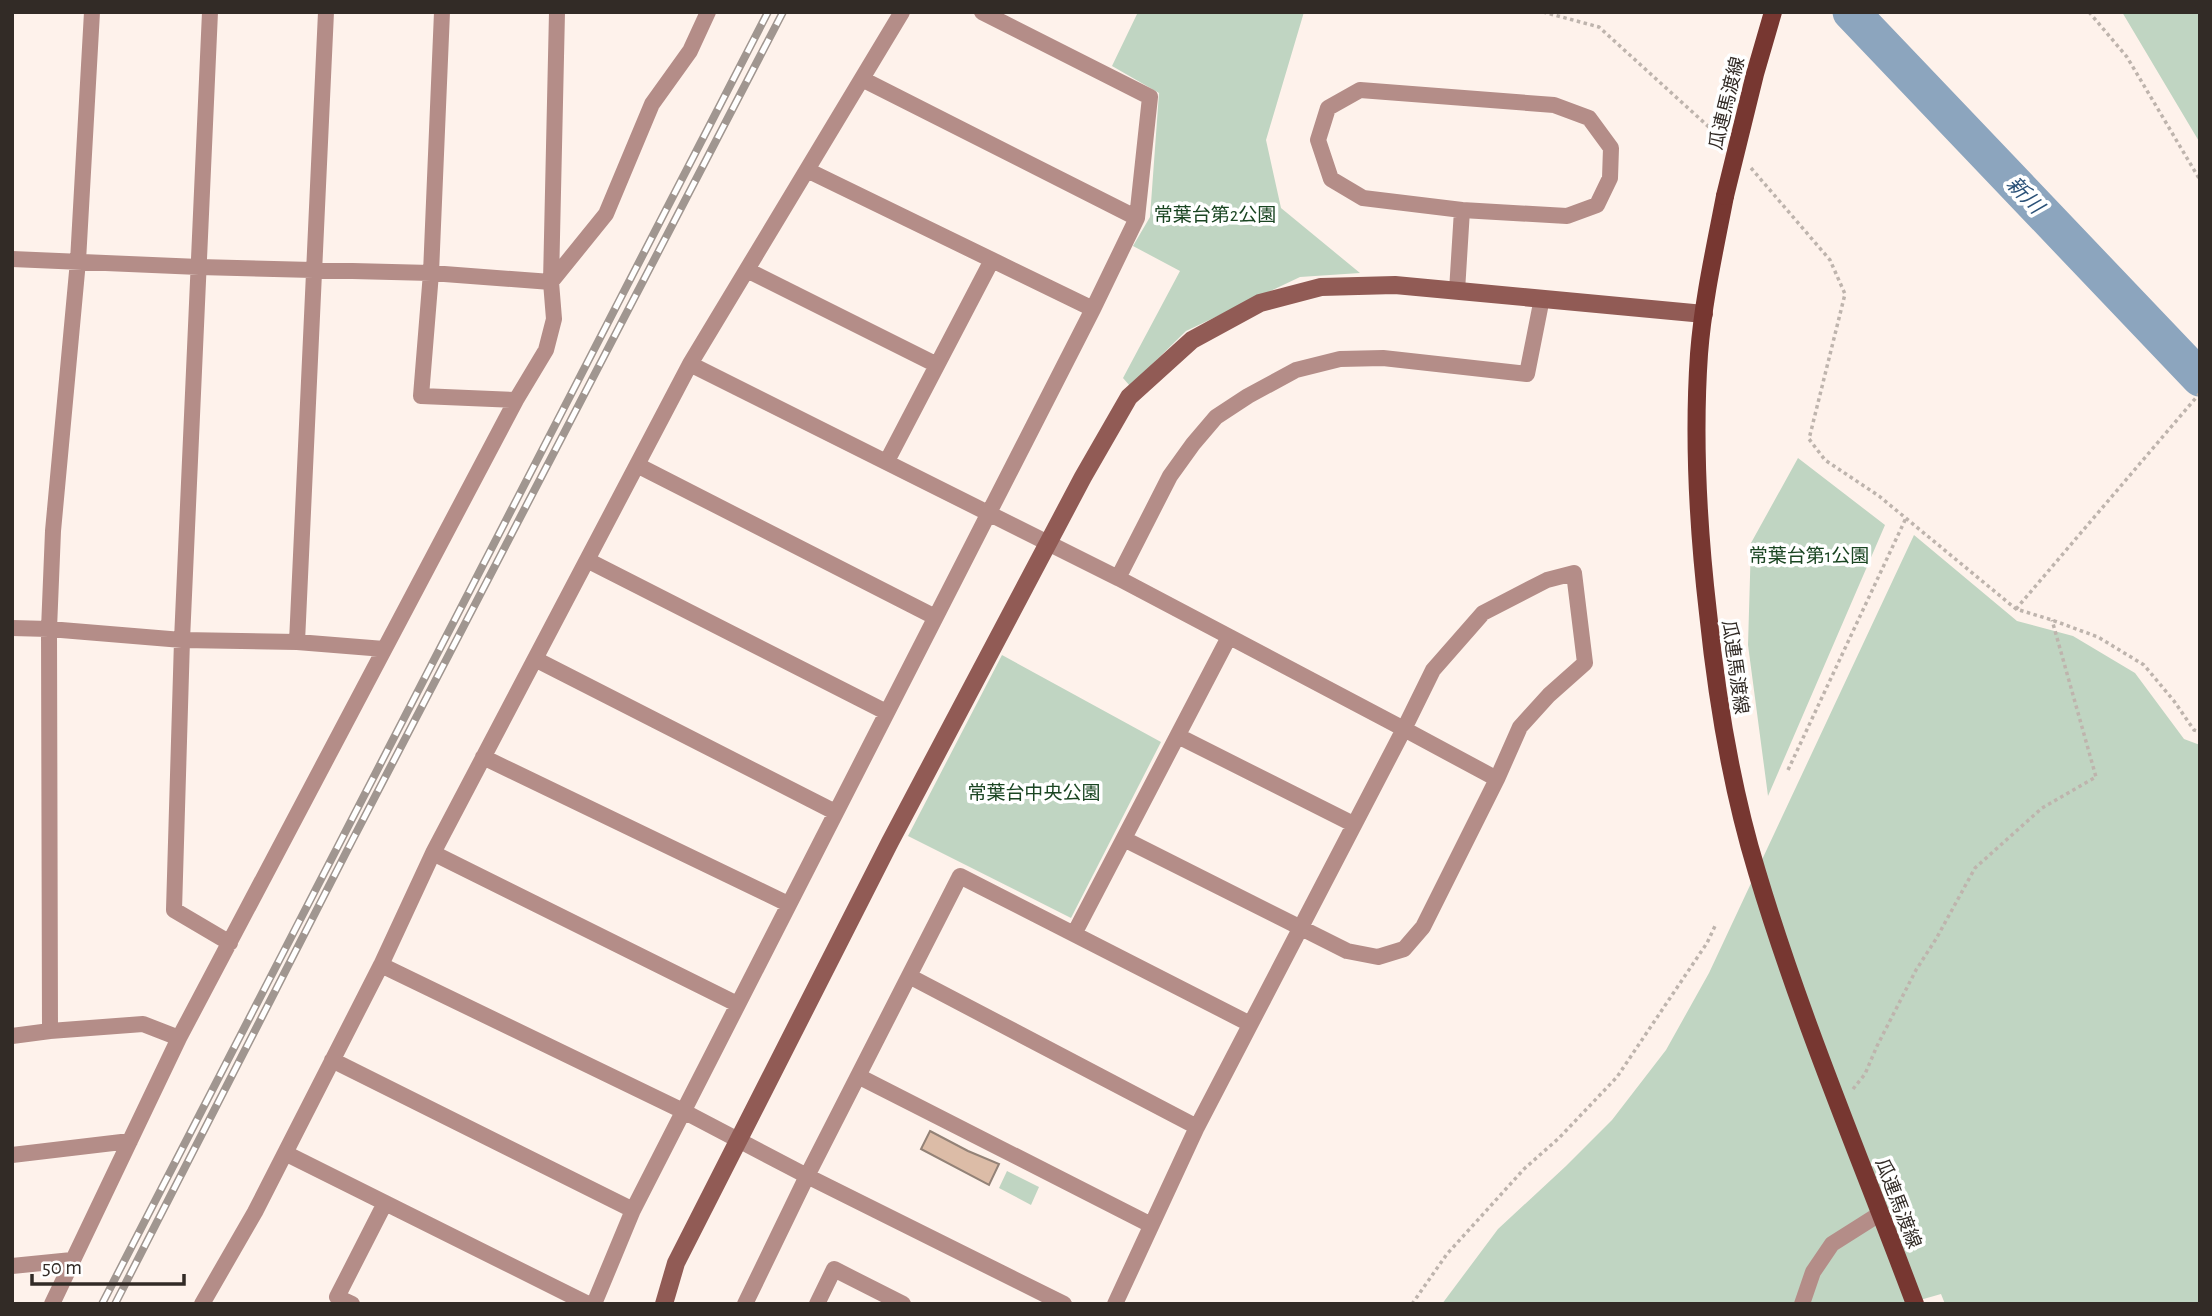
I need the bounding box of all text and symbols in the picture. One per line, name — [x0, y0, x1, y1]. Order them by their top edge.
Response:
street label: 瓜連馬渡線 — [1706, 55, 1748, 152]
water label: 新川 — [2002, 172, 2049, 219]
park label: 常葉台第2公園 — [1154, 204, 1276, 225]
park label: 常葉台第1公園 — [1749, 545, 1869, 566]
street label: 瓜連馬渡線 — [1718, 619, 1752, 716]
park label: 常葉台中央公園 — [967, 782, 1101, 803]
street label: 瓜連馬渡線 — [1872, 1155, 1924, 1251]
scale bar — [32, 1242, 184, 1286]
text: 50 m — [42, 1257, 82, 1278]

